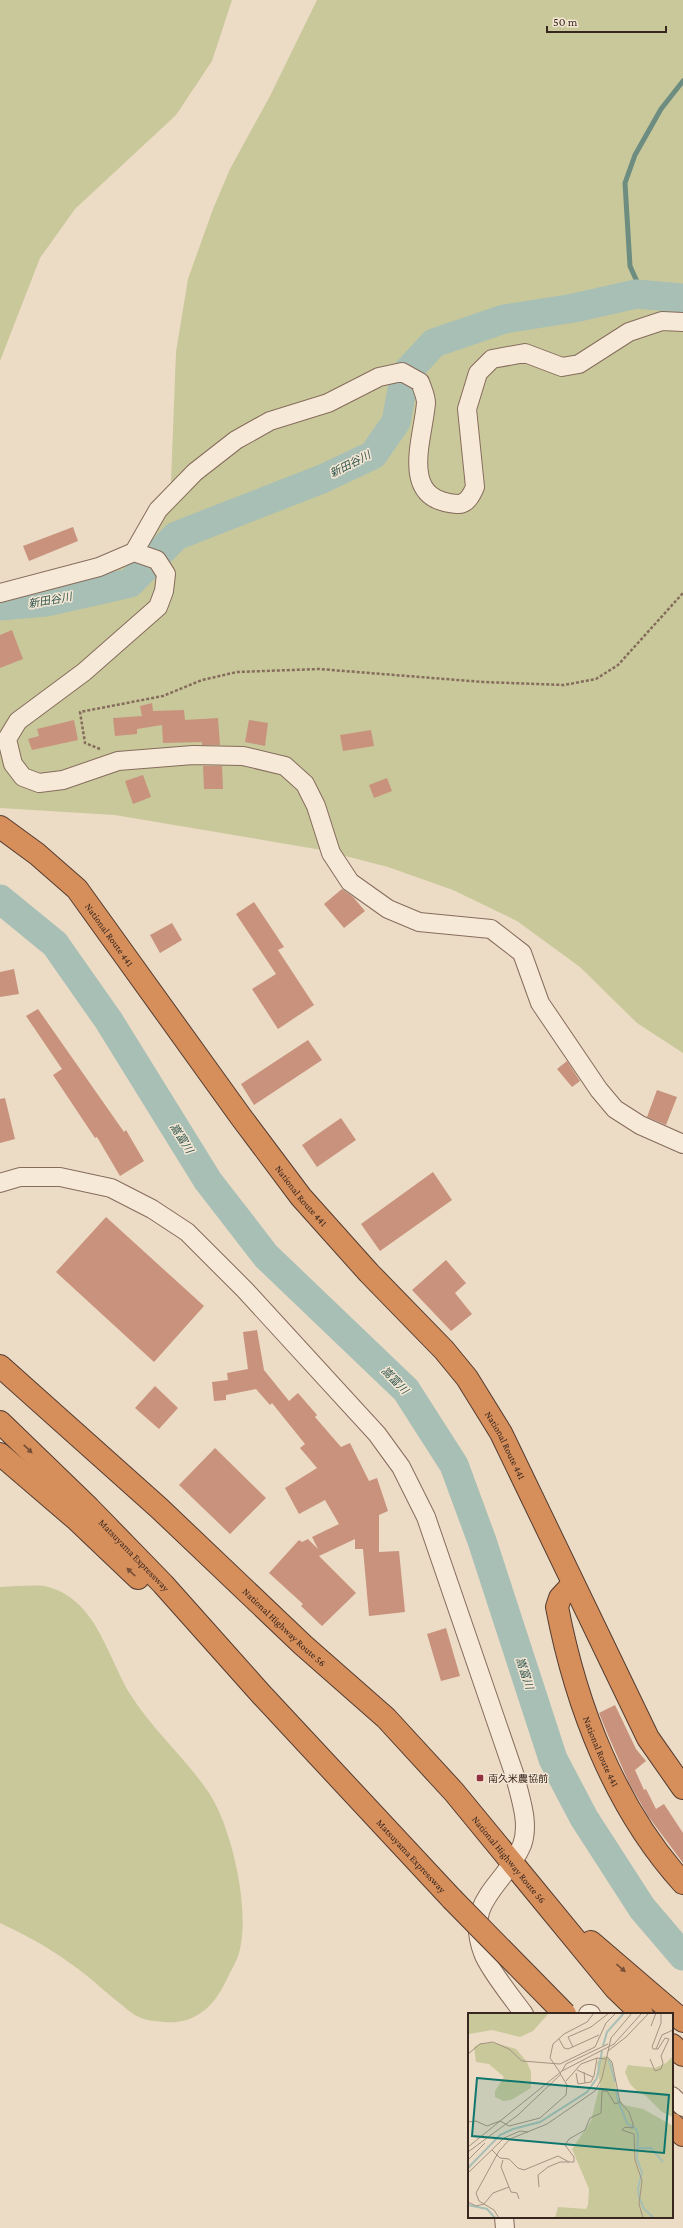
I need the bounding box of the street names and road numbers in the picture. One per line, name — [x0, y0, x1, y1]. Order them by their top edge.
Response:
street label: National Route 441 — [83, 901, 136, 968]
street label: National Route 441 — [274, 1163, 330, 1228]
street label: National Route 441 — [483, 1409, 528, 1481]
street label: Matsuyama Expressway — [97, 1516, 172, 1593]
street label: National Highway Route 56 — [241, 1585, 328, 1668]
street label: National Route 441 — [582, 1715, 622, 1788]
street label: National Highway Route 56 — [470, 1813, 548, 1905]
street label: Matsuyama Expressway — [375, 1817, 449, 1895]

